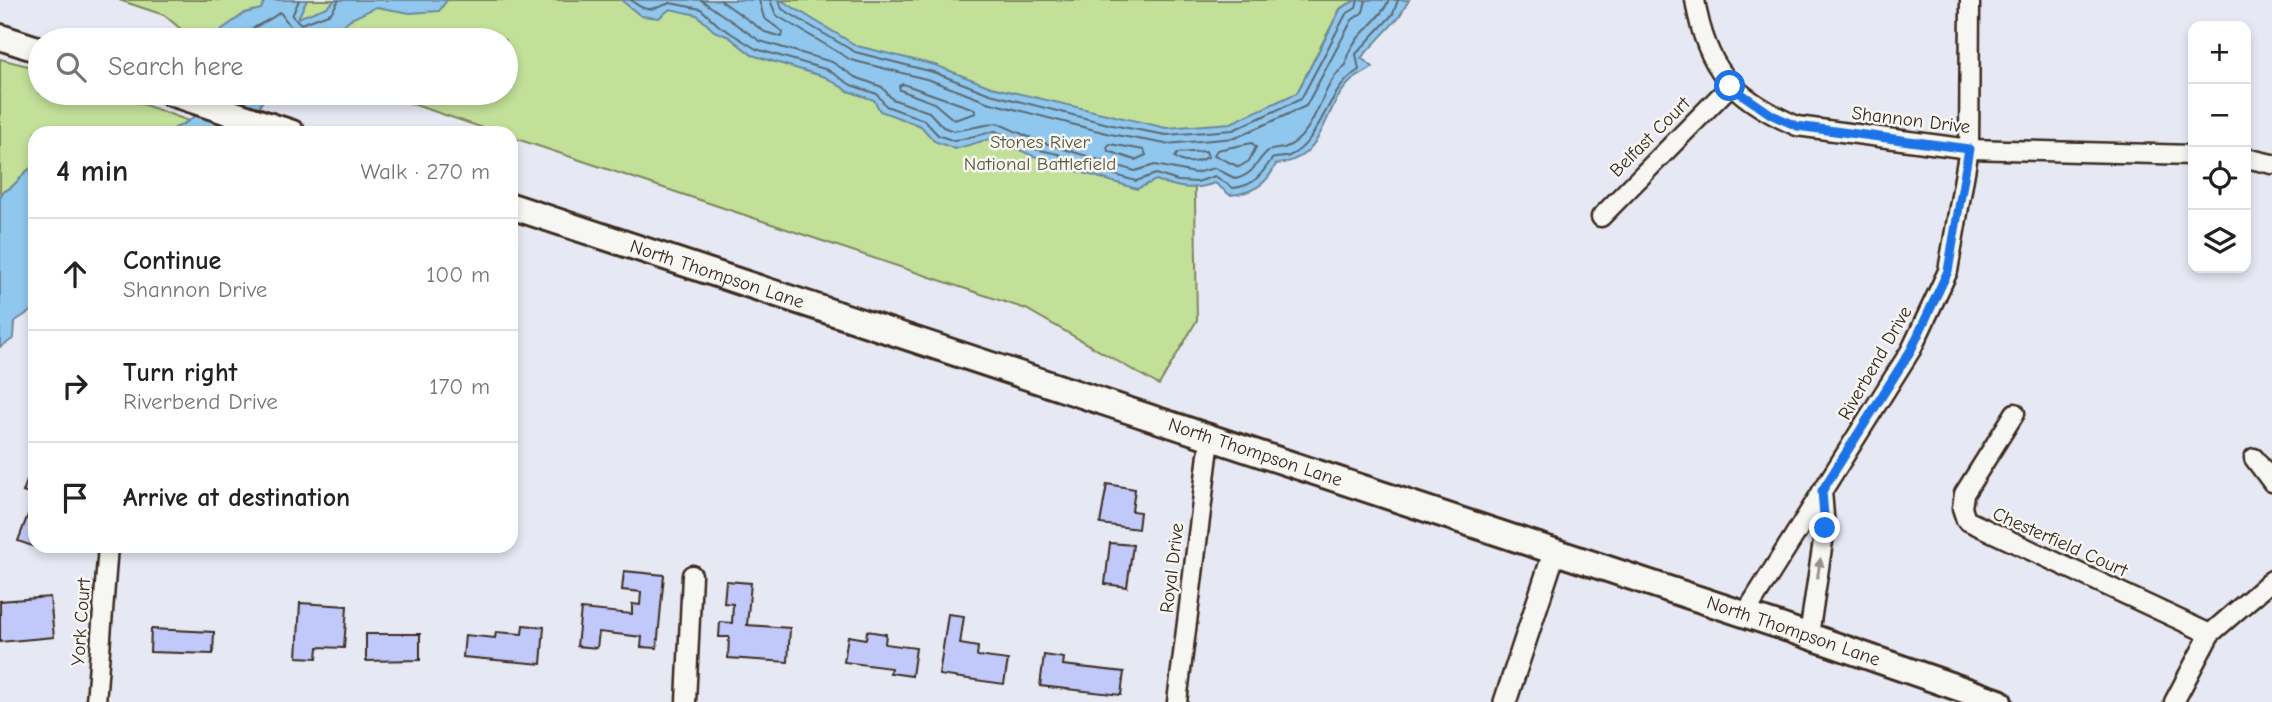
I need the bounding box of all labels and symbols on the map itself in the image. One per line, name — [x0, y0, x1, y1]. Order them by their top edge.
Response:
route start — [1714, 70, 1745, 101]
street label: Belfast Court — [1605, 92, 1695, 182]
street label: Shannon Drive — [1850, 102, 1972, 138]
park label: Stones River National Battlefield — [964, 131, 1116, 175]
street label: North Thompson Lane — [627, 235, 807, 313]
street label: Riverbend Drive — [1834, 302, 1916, 424]
street label: North Thompson Lane — [1166, 413, 1345, 491]
street label: Chesterfield Court — [1989, 502, 2131, 582]
route end — [1809, 512, 1840, 543]
street label: Royal Drive — [1156, 522, 1188, 614]
one-way arrow — [1814, 557, 1825, 579]
street label: York Court — [67, 577, 95, 667]
street label: North Thompson Lane — [1704, 591, 1883, 671]

